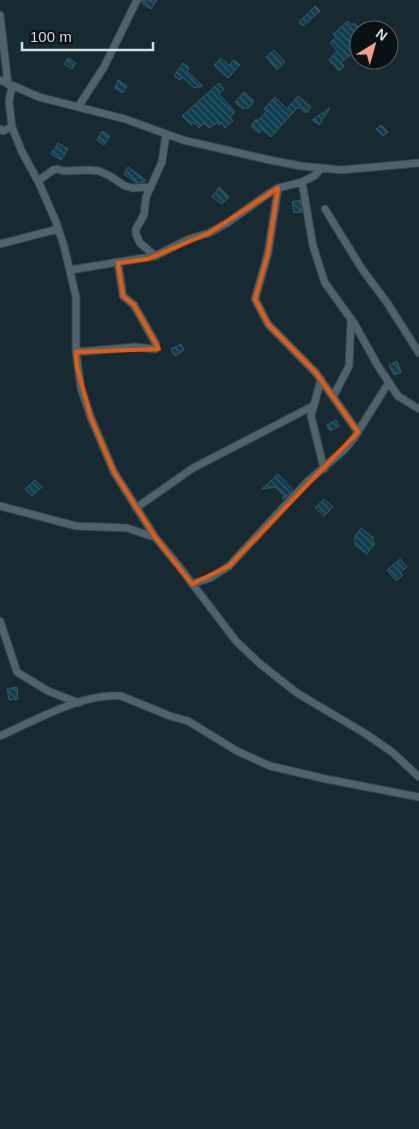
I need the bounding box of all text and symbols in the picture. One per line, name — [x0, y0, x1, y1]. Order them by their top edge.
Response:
scale bar — [22, 20, 154, 52]
north arrow — [349, 20, 399, 70]
text: N — [373, 25, 391, 44]
text: 100 m — [30, 28, 72, 45]

